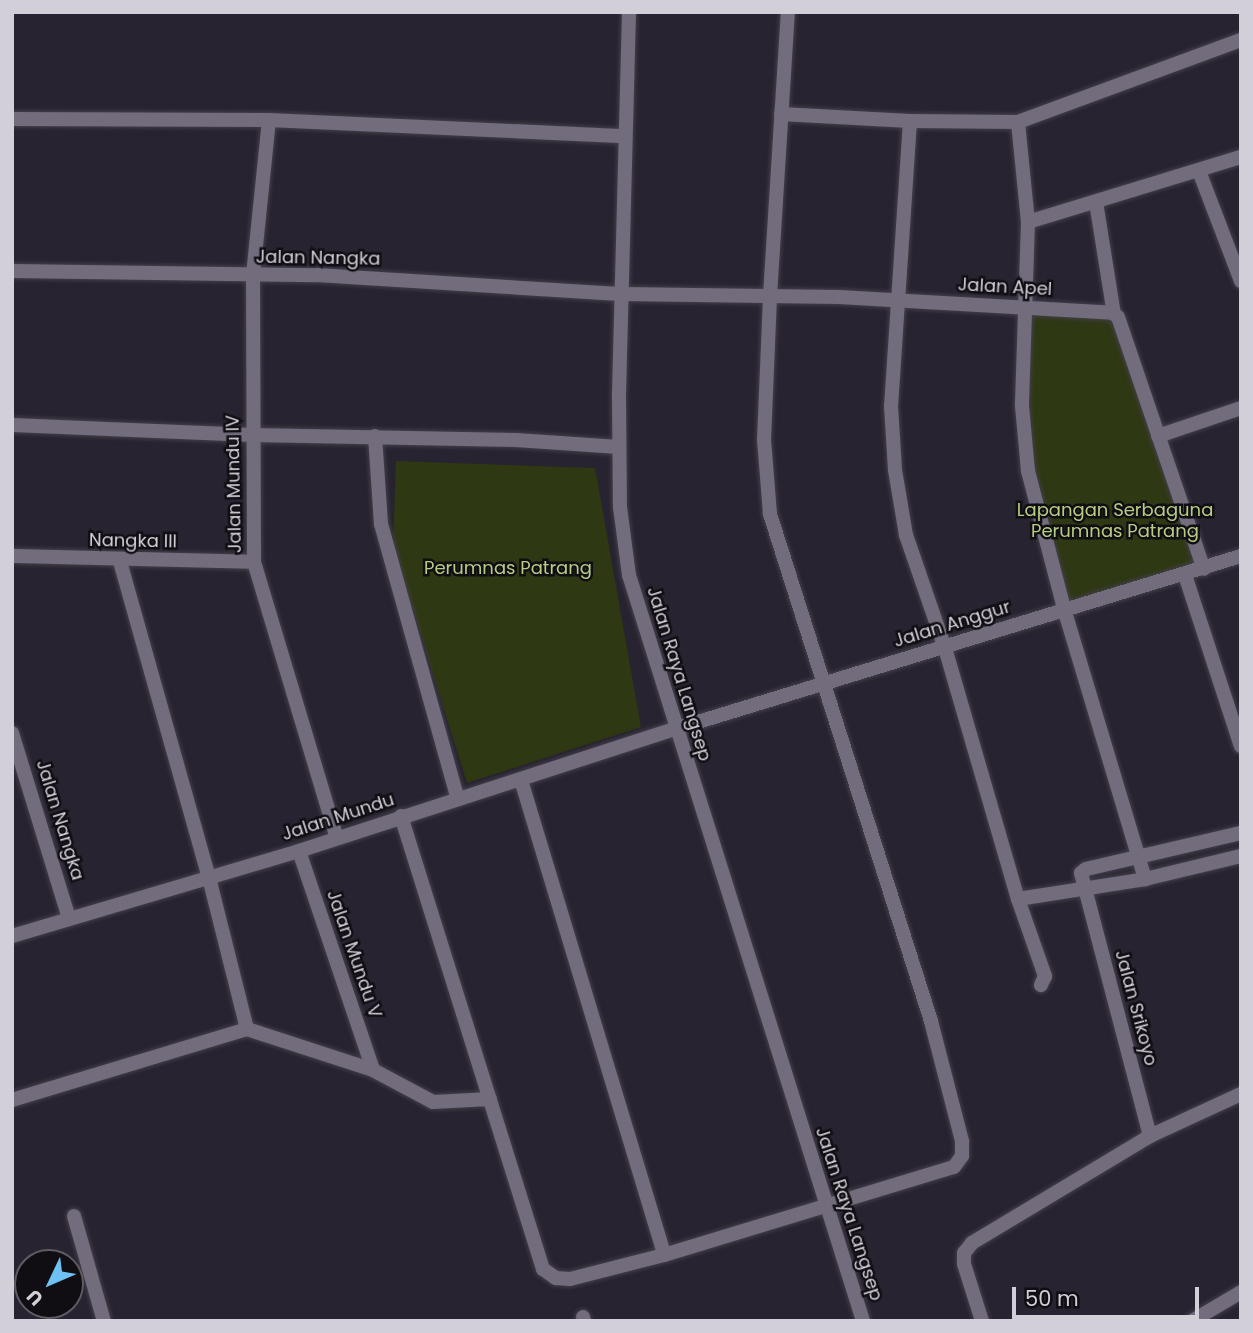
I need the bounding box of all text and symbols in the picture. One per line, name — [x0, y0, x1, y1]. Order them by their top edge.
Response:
street label: Jalan Nangka — [256, 246, 380, 270]
street label: Jalan Apel — [957, 274, 1053, 300]
street label: Jalan Mundu IV — [222, 415, 246, 553]
park label: Lapangan Serbaguna Perumnas Patrang — [1017, 500, 1213, 542]
street label: Nangka III — [89, 529, 177, 553]
park label: Perumnas Patrang — [424, 557, 592, 579]
street label: Jalan Raya Langsep — [642, 584, 716, 764]
street label: Jalan Anggur — [891, 596, 1013, 652]
street label: Jalan Nangka — [31, 757, 89, 883]
street label: Jalan Mundu — [279, 789, 397, 845]
street label: Jalan Mundu V — [322, 887, 386, 1021]
street label: Jalan Srikoyo — [1110, 948, 1162, 1068]
street label: Jalan Raya Langsep — [811, 1124, 887, 1304]
north arrow — [14, 1249, 84, 1319]
scale bar — [1015, 1274, 1202, 1318]
text: U — [21, 1283, 49, 1312]
text: 50 m — [1025, 1284, 1079, 1313]

